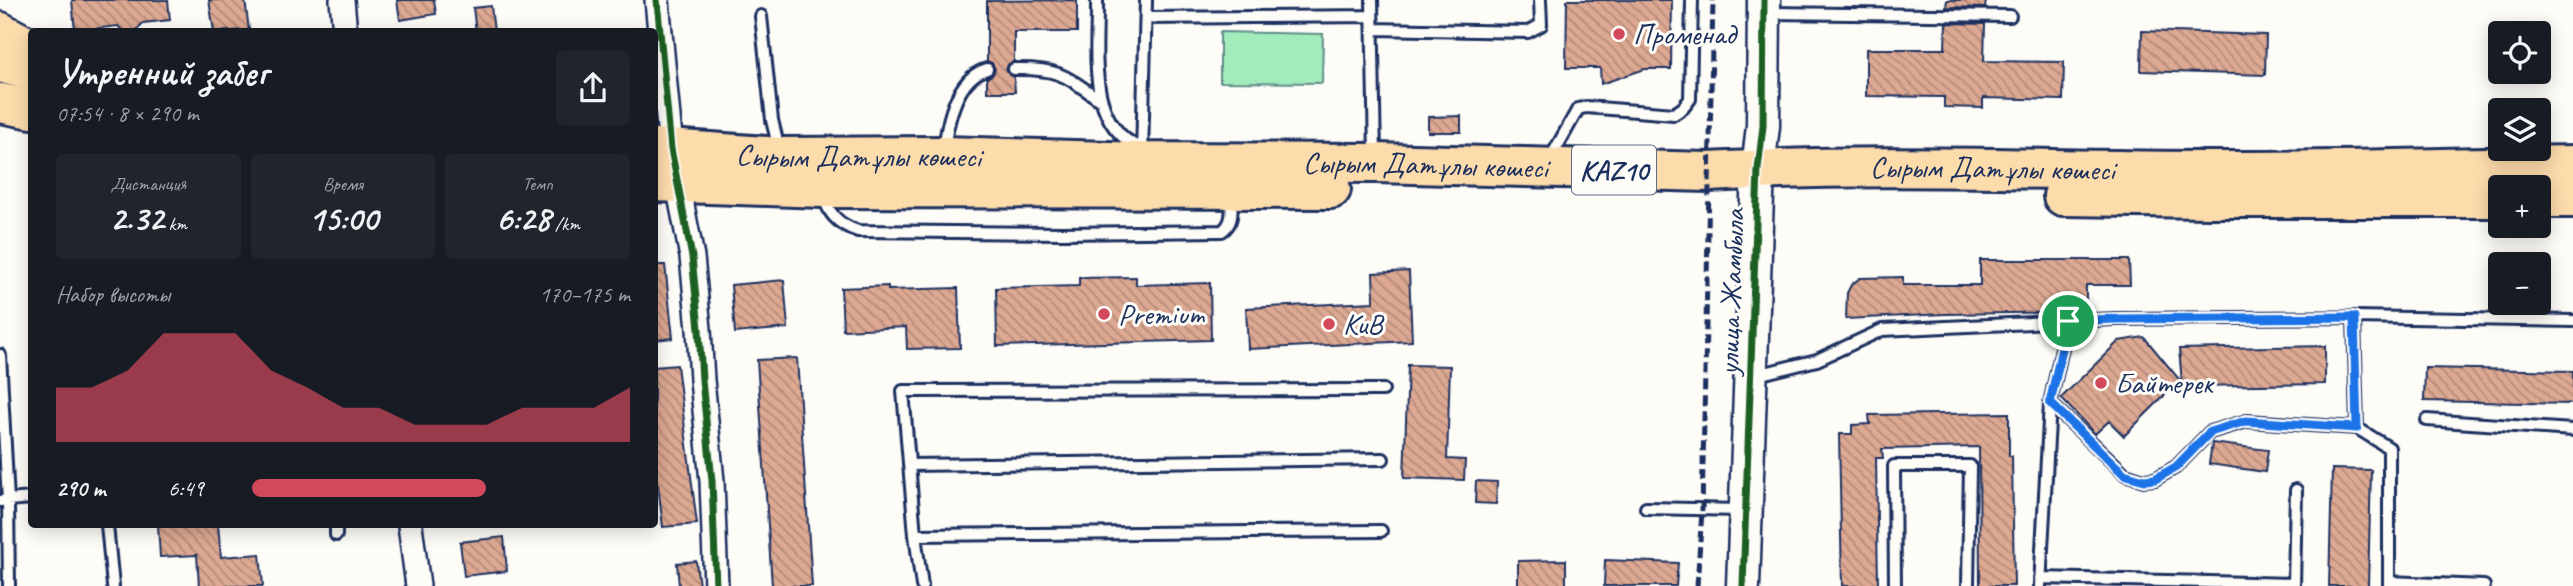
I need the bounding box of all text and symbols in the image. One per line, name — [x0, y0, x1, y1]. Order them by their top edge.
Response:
place label: Променад — [1633, 15, 1738, 53]
map controls — [2488, 21, 2551, 315]
button: locate — [2488, 21, 2551, 84]
marker: Променад — [1611, 26, 1627, 42]
text: Утренний забег — [56, 49, 268, 96]
button: share — [556, 51, 630, 125]
button: layers — [2488, 98, 2551, 161]
text: 07:54 · 8 × 290 m — [56, 99, 199, 128]
street label: Сырым Датұлы көшесі — [735, 135, 985, 176]
street label: Сырым Датұлы көшесі — [1303, 144, 1552, 187]
road number: KAZ10 — [1572, 146, 1656, 194]
street label: Сырым Датұлы көшесі — [1870, 148, 2119, 189]
text: Дистанция — [110, 172, 186, 196]
text: Время — [323, 172, 363, 196]
text: Темп — [522, 172, 553, 196]
button: + — [2488, 175, 2551, 238]
text: 2.32 — [110, 196, 164, 241]
text: 15:00 — [308, 196, 378, 241]
text: 6:28 — [495, 196, 550, 241]
street label: улица Жамбыла — [1709, 206, 1753, 378]
text: km — [164, 212, 187, 236]
text: /km — [550, 212, 580, 236]
button: − — [2488, 252, 2551, 315]
text: Набор высоты — [56, 280, 170, 309]
text: 170–175 m — [539, 280, 630, 309]
pin — [2038, 291, 2098, 351]
place label: Premium — [1118, 295, 1206, 333]
icon: arrive — [2049, 302, 2087, 340]
place label: КиВ — [1343, 305, 1385, 343]
marker: Premium — [1096, 306, 1112, 322]
marker: КиВ — [1321, 316, 1337, 332]
place label: Байтерек — [2115, 364, 2215, 402]
marker: Байтерек — [2093, 375, 2109, 391]
text: 290 m — [56, 474, 105, 503]
text: 6:49 — [168, 474, 204, 503]

